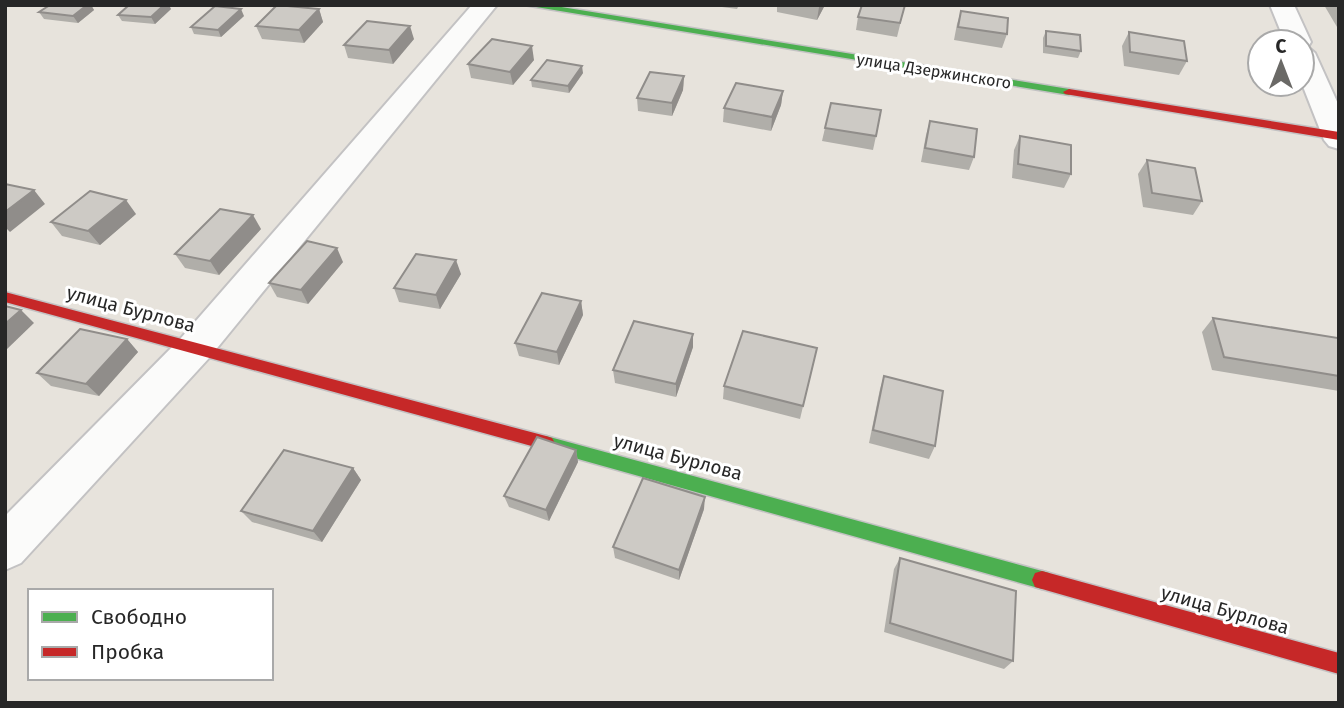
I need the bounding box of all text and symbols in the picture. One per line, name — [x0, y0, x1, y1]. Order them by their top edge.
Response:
north arrow — [1246, 28, 1316, 98]
text: С — [1276, 35, 1287, 58]
street label: улица Дзержинского — [855, 49, 1013, 93]
street label: улица Бурлова — [64, 281, 198, 337]
street label: улица Бурлова — [611, 429, 745, 485]
street label: улица Бурлова — [1158, 581, 1292, 639]
legend — [28, 589, 273, 680]
text: Свободно — [91, 604, 187, 630]
text: Пробка — [91, 639, 164, 665]

